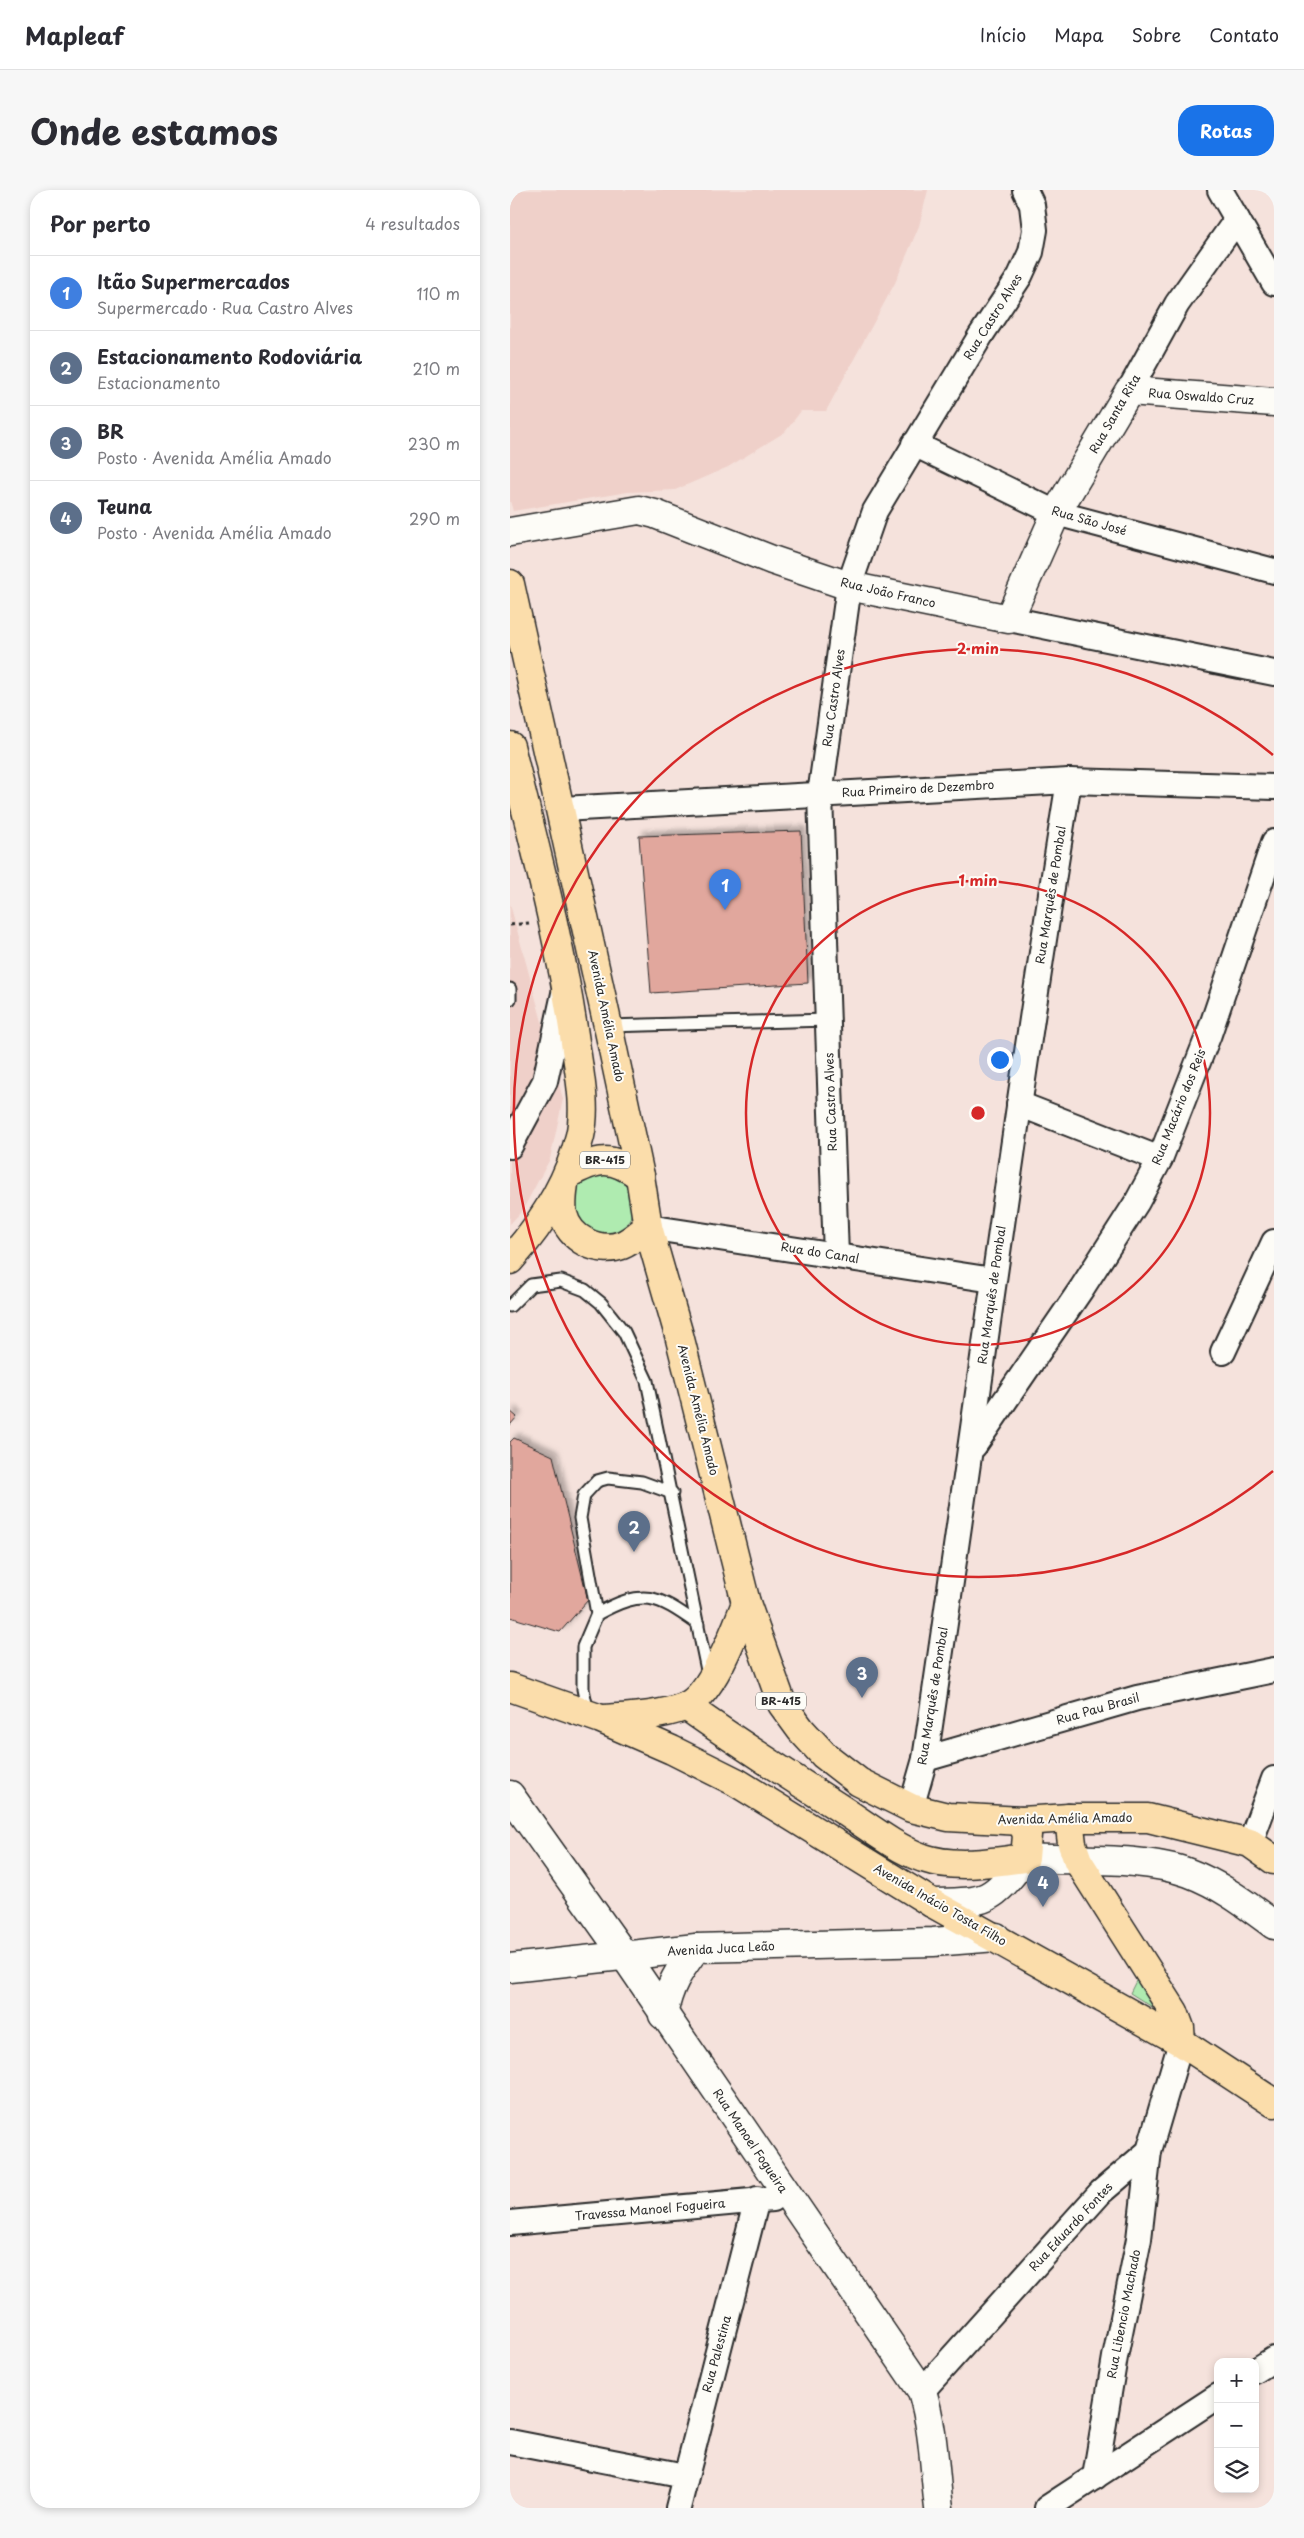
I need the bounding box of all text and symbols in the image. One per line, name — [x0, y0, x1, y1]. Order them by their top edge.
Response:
text: Mapleaf — [25, 17, 124, 53]
text: Início — [980, 21, 1026, 48]
text: Mapa — [1054, 21, 1104, 48]
text: Sobre — [1132, 21, 1181, 48]
text: Contato — [1209, 21, 1279, 48]
text: Onde estamos — [30, 104, 278, 157]
button: Rotas — [1178, 105, 1274, 156]
text: Por perto — [50, 207, 150, 239]
text: 4 resultados — [365, 211, 460, 235]
text: Itão Supermercados — [97, 267, 290, 295]
street label: Rua Castro Alves — [958, 269, 1026, 363]
text: 1 — [62, 281, 70, 305]
text: 110 m — [417, 281, 460, 305]
text: Supermercado · Rua Castro Alves — [97, 295, 353, 319]
text: Estacionamento Rodoviária — [97, 342, 362, 370]
text: 2 — [60, 356, 72, 380]
text: 210 m — [412, 356, 460, 380]
text: Estacionamento — [97, 370, 220, 394]
street label: Rua Santa Rita — [1084, 370, 1144, 456]
street label: Rua Oswaldo Cruz — [1148, 383, 1255, 409]
text: BR — [97, 417, 124, 445]
text: 3 — [61, 431, 71, 455]
text: 230 m — [408, 431, 460, 455]
text: Posto · Avenida Amélia Amado — [97, 445, 332, 469]
text: Teuna — [97, 492, 152, 520]
street label: Rua São José — [1050, 501, 1129, 539]
text: 4 — [61, 506, 71, 530]
text: 290 m — [409, 506, 460, 530]
text: Posto · Avenida Amélia Amado — [97, 520, 332, 544]
street label: Rua João Franco — [839, 572, 938, 612]
text: 2 min — [957, 636, 999, 659]
street label: Rua Castro Alves — [817, 647, 849, 748]
street label: Rua Primeiro de Dezembro — [841, 775, 995, 801]
street label: Rua Marquês de Pombal — [1030, 824, 1070, 965]
text: 1 min — [959, 868, 997, 891]
pin: 1 — [709, 869, 741, 910]
street label: Avenida Amélia Amado — [584, 948, 630, 1084]
street label: Rua Macário dos Reis — [1147, 1045, 1210, 1167]
your location — [987, 1047, 1013, 1073]
street label: Rua Castro Alves — [819, 1052, 841, 1152]
centre of rings — [969, 1104, 987, 1122]
road number: BR-415 — [580, 1152, 630, 1168]
street label: Rua Marquês de Pombal — [972, 1224, 1010, 1365]
street label: Rua do Canal — [780, 1237, 861, 1267]
street label: Avenida Amélia Amado — [674, 1342, 724, 1477]
pin: 2 — [618, 1511, 650, 1552]
street label: Rua Marquês de Pombal — [912, 1625, 952, 1766]
pin: 3 — [846, 1657, 878, 1698]
street label: Rua Pau Brasil — [1054, 1688, 1141, 1729]
road number: BR-415 — [756, 1692, 806, 1710]
street label: Avenida Amélia Amado — [998, 1808, 1133, 1828]
street label: Avenida Inácio Tosta Filho — [871, 1859, 1010, 1950]
pin: 4 — [1027, 1866, 1059, 1907]
street label: Avenida Juca Leão — [667, 1936, 776, 1960]
street label: Rua Manoel Fogueira — [709, 2085, 793, 2197]
street label: Rua Eduardo Fontes — [1024, 2178, 1117, 2275]
street label: Travessa Manoel Fogueira — [574, 2193, 726, 2225]
street label: Rua Libencio Machado — [1102, 2247, 1144, 2380]
street label: Rua Palestina — [697, 2313, 735, 2394]
map controls — [1214, 2358, 1259, 2493]
button: + — [1214, 2358, 1259, 2403]
button: − — [1214, 2403, 1259, 2448]
button: layers — [1214, 2448, 1259, 2493]

